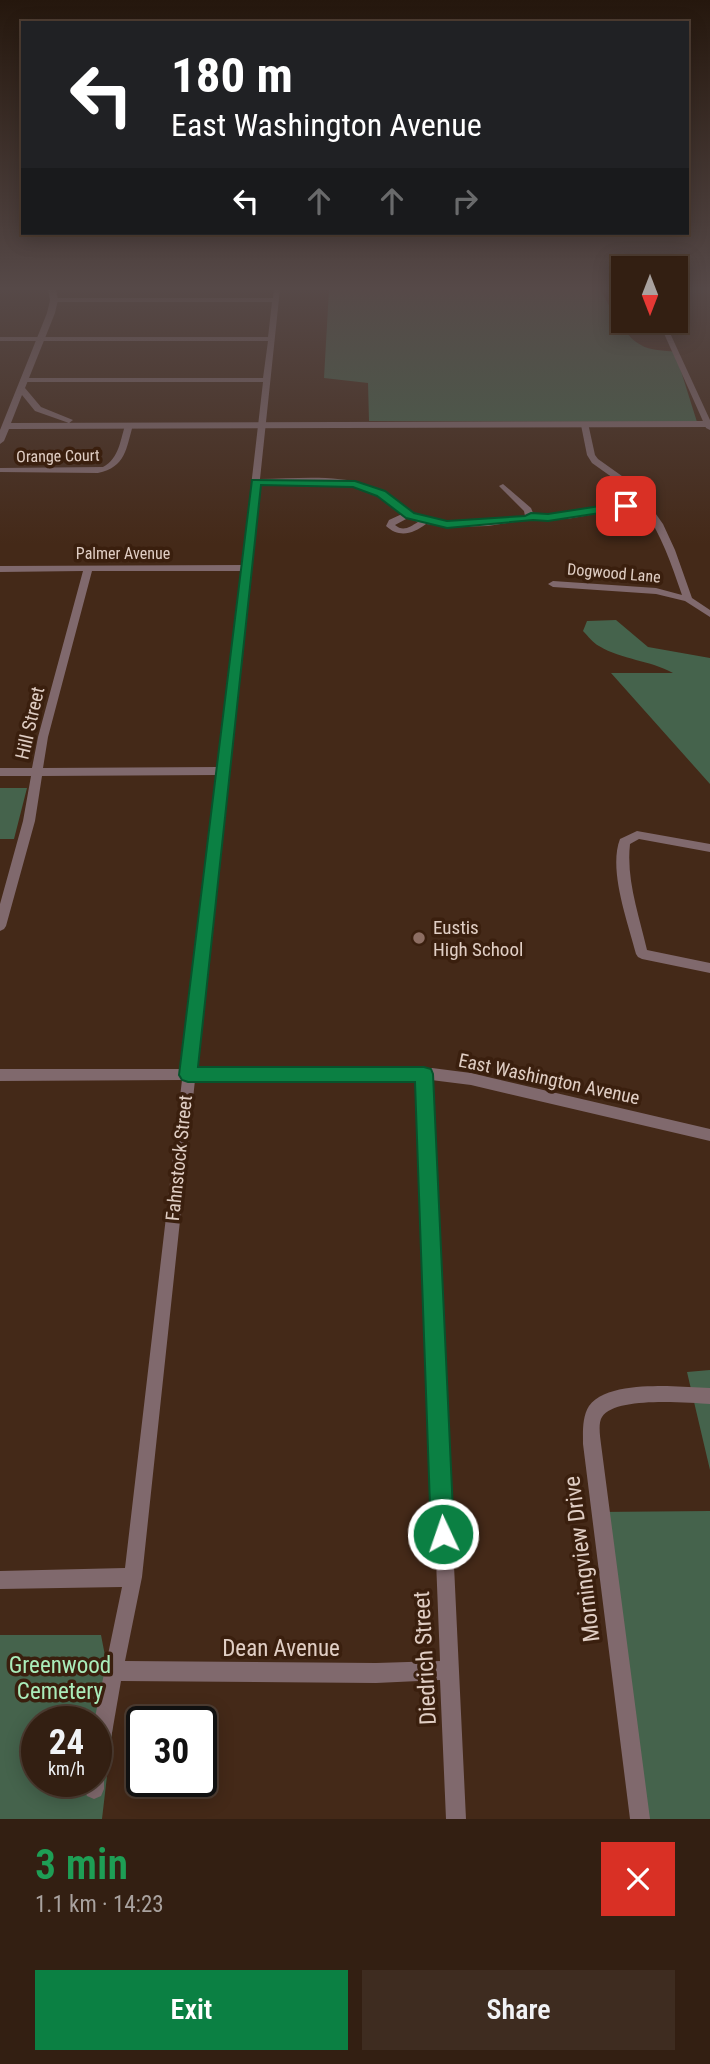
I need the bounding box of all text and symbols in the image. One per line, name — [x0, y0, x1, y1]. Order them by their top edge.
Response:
text: 180 m — [171, 47, 293, 104]
icon: left — [56, 49, 147, 140]
text: East Washington Avenue — [171, 106, 482, 144]
icon: left — [227, 182, 265, 220]
icon: ahead — [300, 182, 338, 220]
icon: ahead — [373, 182, 411, 220]
icon: right — [446, 182, 484, 220]
north arrow — [611, 256, 688, 332]
map controls — [611, 256, 688, 333]
street label: Orange Court — [16, 446, 100, 466]
pin — [596, 476, 656, 536]
icon: arrive — [607, 487, 645, 525]
street label: Palmer Avenue — [76, 544, 170, 563]
street label: Dogwood Lane — [567, 559, 661, 587]
street label: Hill Street — [10, 684, 50, 762]
place label: Eustis High School — [433, 916, 523, 961]
marker: Eustis High School — [411, 930, 427, 946]
street label: East Washington Avenue — [456, 1049, 642, 1109]
street label: Fahnstock Street — [161, 1094, 197, 1222]
street label: Morningview Drive — [558, 1475, 606, 1643]
position arrow — [406, 1497, 480, 1571]
street label: Diedrich Street — [408, 1590, 442, 1726]
street label: Dean Avenue — [222, 1635, 340, 1662]
park label: Greenwood Cemetery — [9, 1652, 111, 1705]
speed limit sign: 30 — [126, 1706, 217, 1797]
text: 24 — [49, 1722, 84, 1763]
text: km/h — [48, 1758, 85, 1779]
text: 3 min — [35, 1840, 128, 1889]
button: close — [601, 1842, 675, 1916]
text: 1.1 km · 14:23 — [35, 1891, 164, 1918]
button: Exit — [35, 1970, 348, 2050]
button: Share — [362, 1970, 675, 2050]

